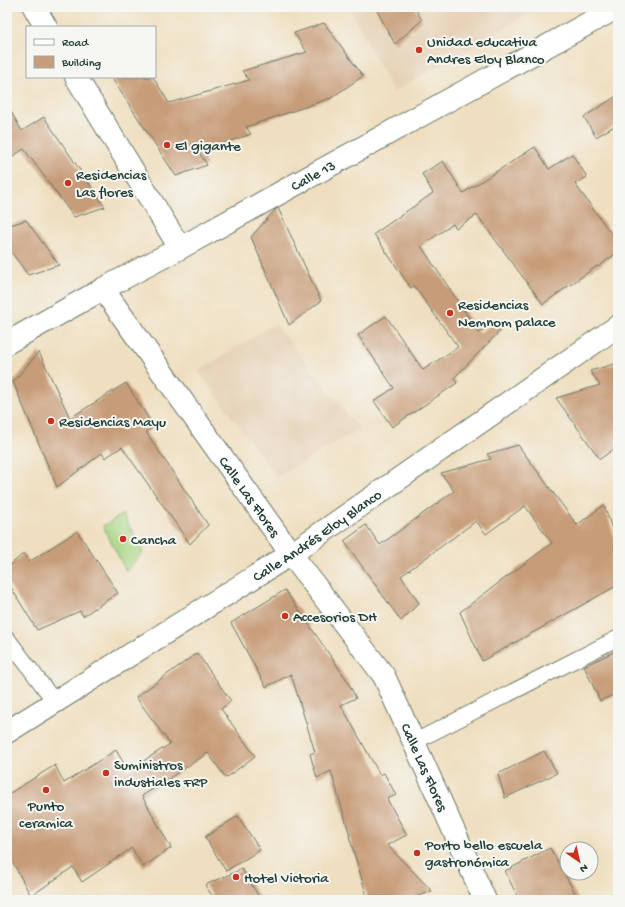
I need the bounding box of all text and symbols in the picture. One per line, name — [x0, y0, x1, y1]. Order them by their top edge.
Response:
legend — [26, 26, 156, 78]
place label: Unidad educativa Andres Eloy Blanco — [427, 34, 545, 69]
text: Road — [62, 37, 89, 51]
marker: Unidad educativa Andres Eloy Blanco — [414, 45, 424, 55]
text: Building — [61, 57, 101, 71]
place label: El gigante — [175, 138, 241, 156]
marker: El gigante — [162, 140, 172, 150]
street label: Calle 13 — [288, 157, 339, 196]
place label: Residencias Las flores — [76, 167, 147, 202]
marker: Residencias Las flores — [63, 178, 73, 188]
place label: Residencias Nemnom palace — [458, 297, 556, 332]
marker: Residencias Nemnom palace — [445, 308, 455, 318]
place label: Residencias Mayu — [59, 414, 166, 432]
marker: Residencias Mayu — [46, 416, 56, 426]
street label: Calle Las Flores — [214, 453, 283, 542]
street label: Calle Andrés Eloy Blanco — [250, 486, 386, 587]
place label: Cancha — [131, 532, 177, 550]
marker: Cancha — [118, 534, 128, 544]
place label: Accesorios DH — [293, 609, 377, 627]
marker: Accesorios DH — [280, 611, 290, 621]
street label: Calle Las Flores — [395, 721, 451, 815]
place label: Suministros industiales FRP — [114, 757, 208, 792]
marker: Suministros industiales FRP — [101, 768, 111, 778]
marker: Punto ceramica — [41, 785, 51, 795]
place label: Punto ceramica — [19, 798, 74, 833]
place label: Porto bello escuela gastronómica — [424, 837, 543, 872]
north arrow — [559, 841, 599, 881]
marker: Porto bello escuela gastronómica — [412, 848, 422, 858]
text: N — [577, 861, 590, 875]
place label: Hotel Victoria — [244, 870, 329, 888]
marker: Hotel Victoria — [231, 872, 241, 882]

